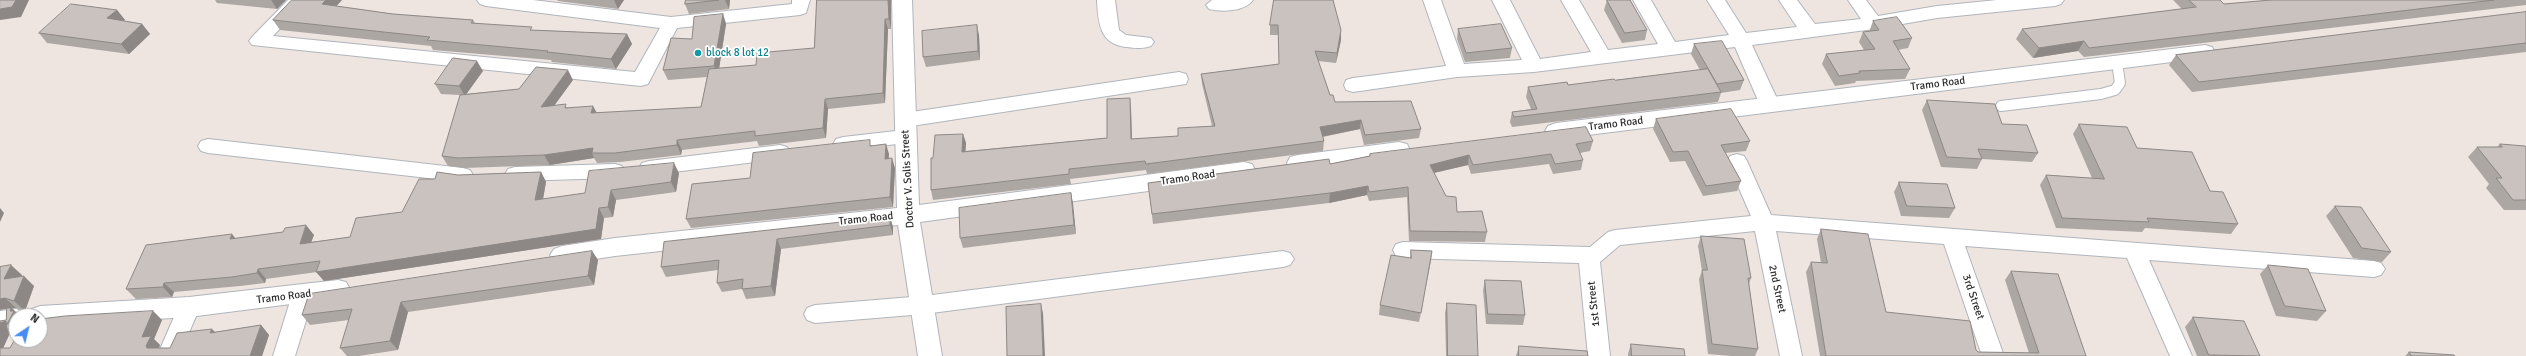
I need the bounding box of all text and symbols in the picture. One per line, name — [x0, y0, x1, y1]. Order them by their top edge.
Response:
place label: block 8 lot 12 — [706, 46, 769, 60]
marker: block 8 lot 12 — [693, 48, 703, 58]
street label: Tramo Road — [1910, 74, 1966, 94]
street label: Tramo Road — [1588, 114, 1644, 134]
street label: Doctor V. Solis Street — [899, 129, 917, 229]
street label: Tramo Road — [1160, 168, 1216, 188]
street label: Tramo Road — [838, 210, 894, 228]
street label: 2nd Street — [1765, 264, 1789, 314]
street label: 3rd Street — [1959, 273, 1987, 321]
street label: 1st Street — [1585, 281, 1603, 327]
street label: Tramo Road — [256, 287, 312, 307]
north arrow — [8, 308, 48, 348]
text: N — [28, 311, 41, 326]

